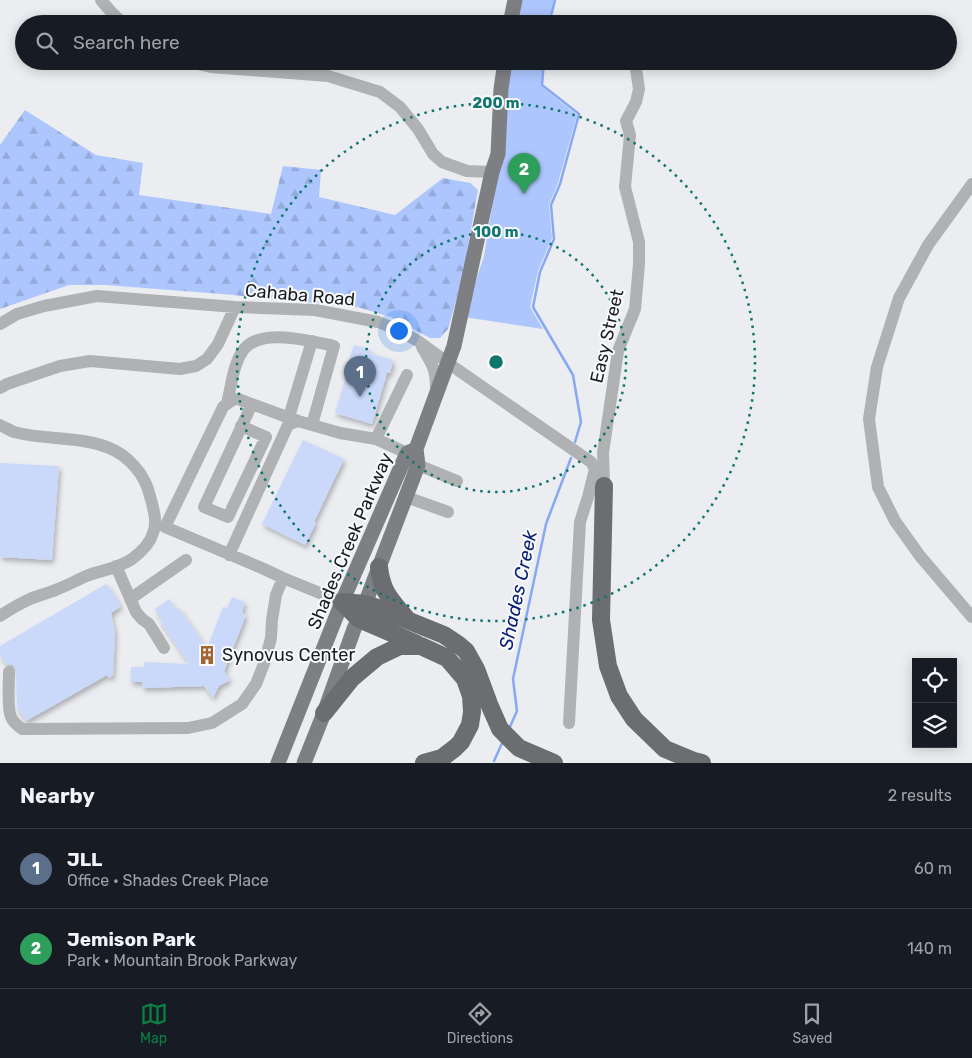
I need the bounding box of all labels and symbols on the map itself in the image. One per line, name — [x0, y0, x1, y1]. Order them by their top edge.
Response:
text: 200 m — [472, 94, 520, 112]
pin: 2 — [508, 153, 540, 194]
text: 100 m — [474, 223, 518, 241]
street label: Cahaba Road — [244, 279, 356, 311]
street label: Easy Street — [586, 287, 628, 385]
your location — [386, 318, 412, 344]
centre of rings — [487, 353, 505, 371]
pin: 1 — [344, 356, 376, 397]
street label: Shades Creek Parkway — [303, 449, 397, 633]
water label: Shades Creek — [494, 528, 542, 652]
building icon: Synovus Center — [196, 644, 218, 666]
place label: Synovus Center — [222, 644, 355, 666]

